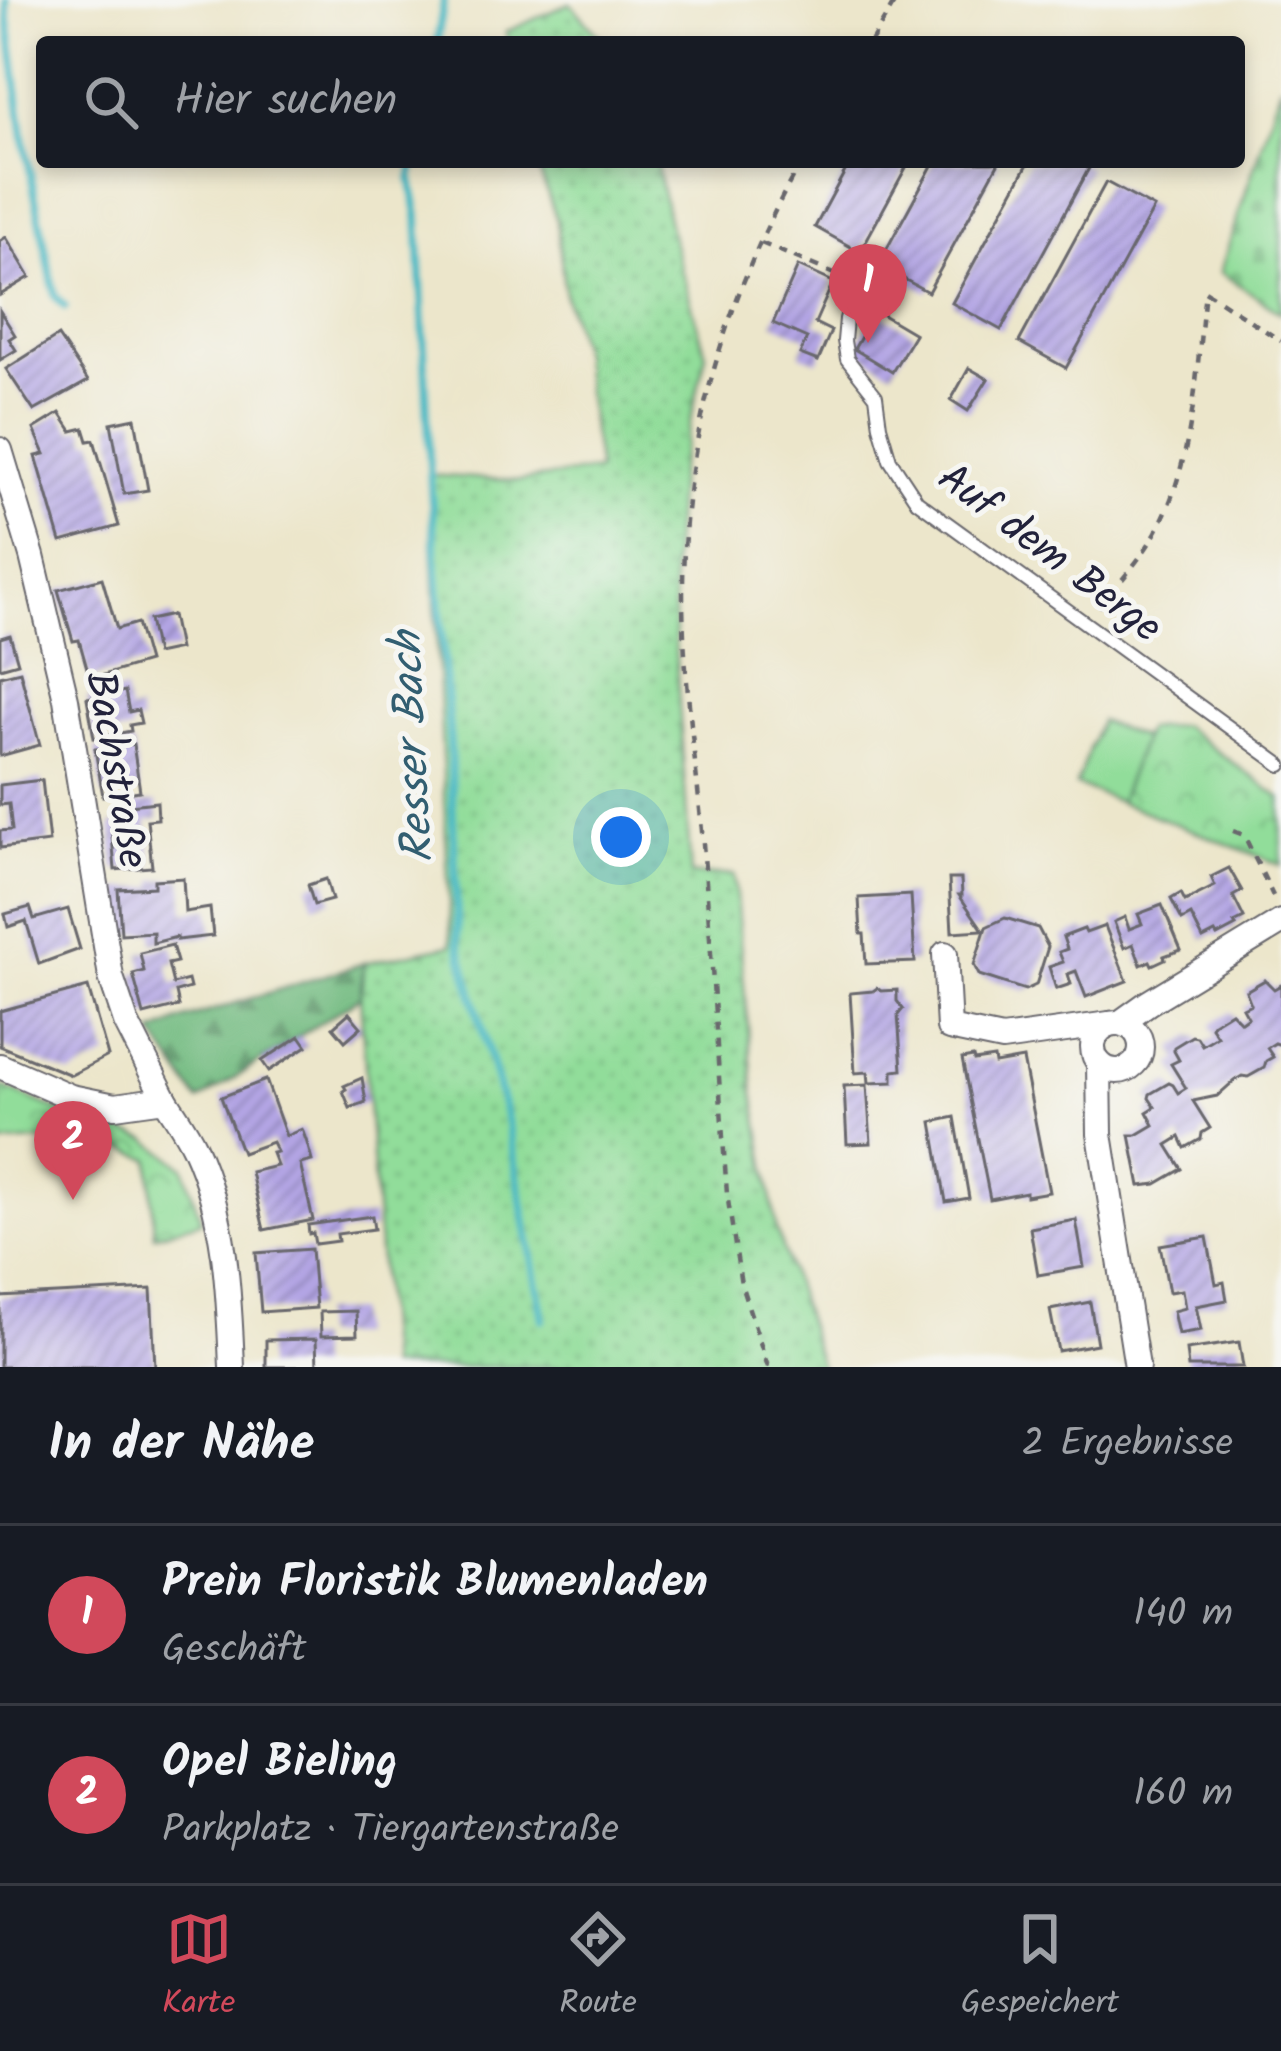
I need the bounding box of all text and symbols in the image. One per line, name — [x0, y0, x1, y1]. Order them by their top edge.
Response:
search box — [36, 36, 1245, 168]
text: Hier suchen — [174, 66, 397, 138]
icon: search — [78, 69, 144, 135]
pin: 1 — [829, 244, 907, 343]
street label: Auf dem Berge — [922, 447, 1176, 661]
water label: Resser Bach — [372, 625, 456, 865]
street label: Bachstraße — [65, 666, 165, 874]
your location — [591, 807, 651, 867]
pin: 2 — [34, 1101, 112, 1200]
text: In der Nähe — [48, 1405, 314, 1486]
text: 2 Ergebnisse — [1022, 1414, 1233, 1476]
text: Prein Floristik Blumenladen — [162, 1548, 708, 1620]
text: 1 — [81, 1584, 93, 1646]
text: 140 m — [1133, 1584, 1233, 1646]
text: Geschäft — [162, 1620, 306, 1682]
text: Opel Bieling — [162, 1728, 397, 1800]
text: 2 — [76, 1764, 98, 1826]
text: 160 m — [1133, 1764, 1233, 1826]
text: Parkplatz · Tiergartenstraße — [162, 1800, 619, 1862]
tab: Karte — [162, 1906, 235, 2031]
tab: Route — [559, 1906, 637, 2031]
tab: Gespeichert — [961, 1906, 1119, 2031]

